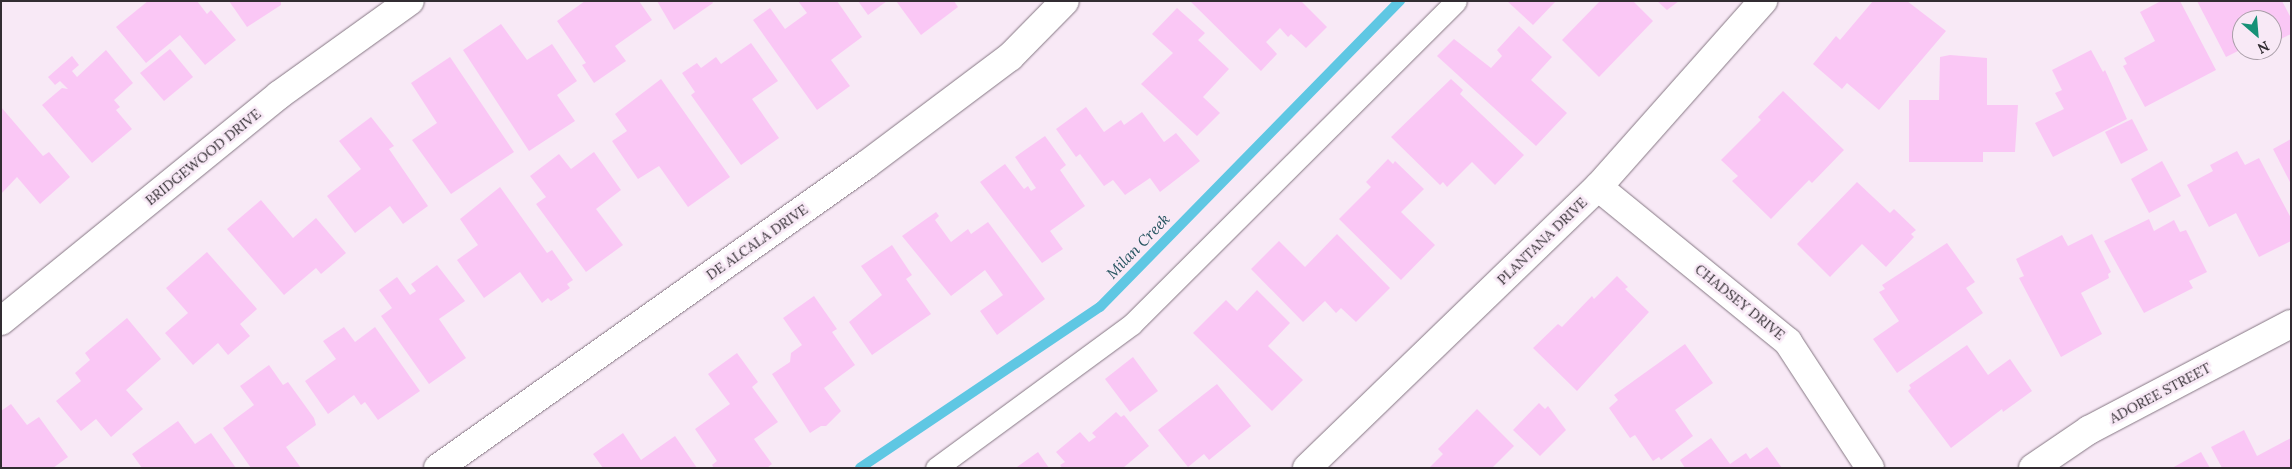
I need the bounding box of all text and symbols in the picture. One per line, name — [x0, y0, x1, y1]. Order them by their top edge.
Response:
north arrow — [2232, 10, 2282, 60]
text: N — [2254, 37, 2272, 58]
street label: BRIDGEWOOD DRIVE — [142, 105, 264, 209]
street label: PLANTANA DRIVE — [1494, 194, 1590, 288]
street label: DE ALCALA DRIVE — [703, 201, 811, 283]
water label: Milan Creek — [1103, 210, 1173, 282]
street label: CHADSEY DRIVE — [1692, 261, 1788, 343]
street label: ADOREE STREET — [2107, 359, 2213, 427]

